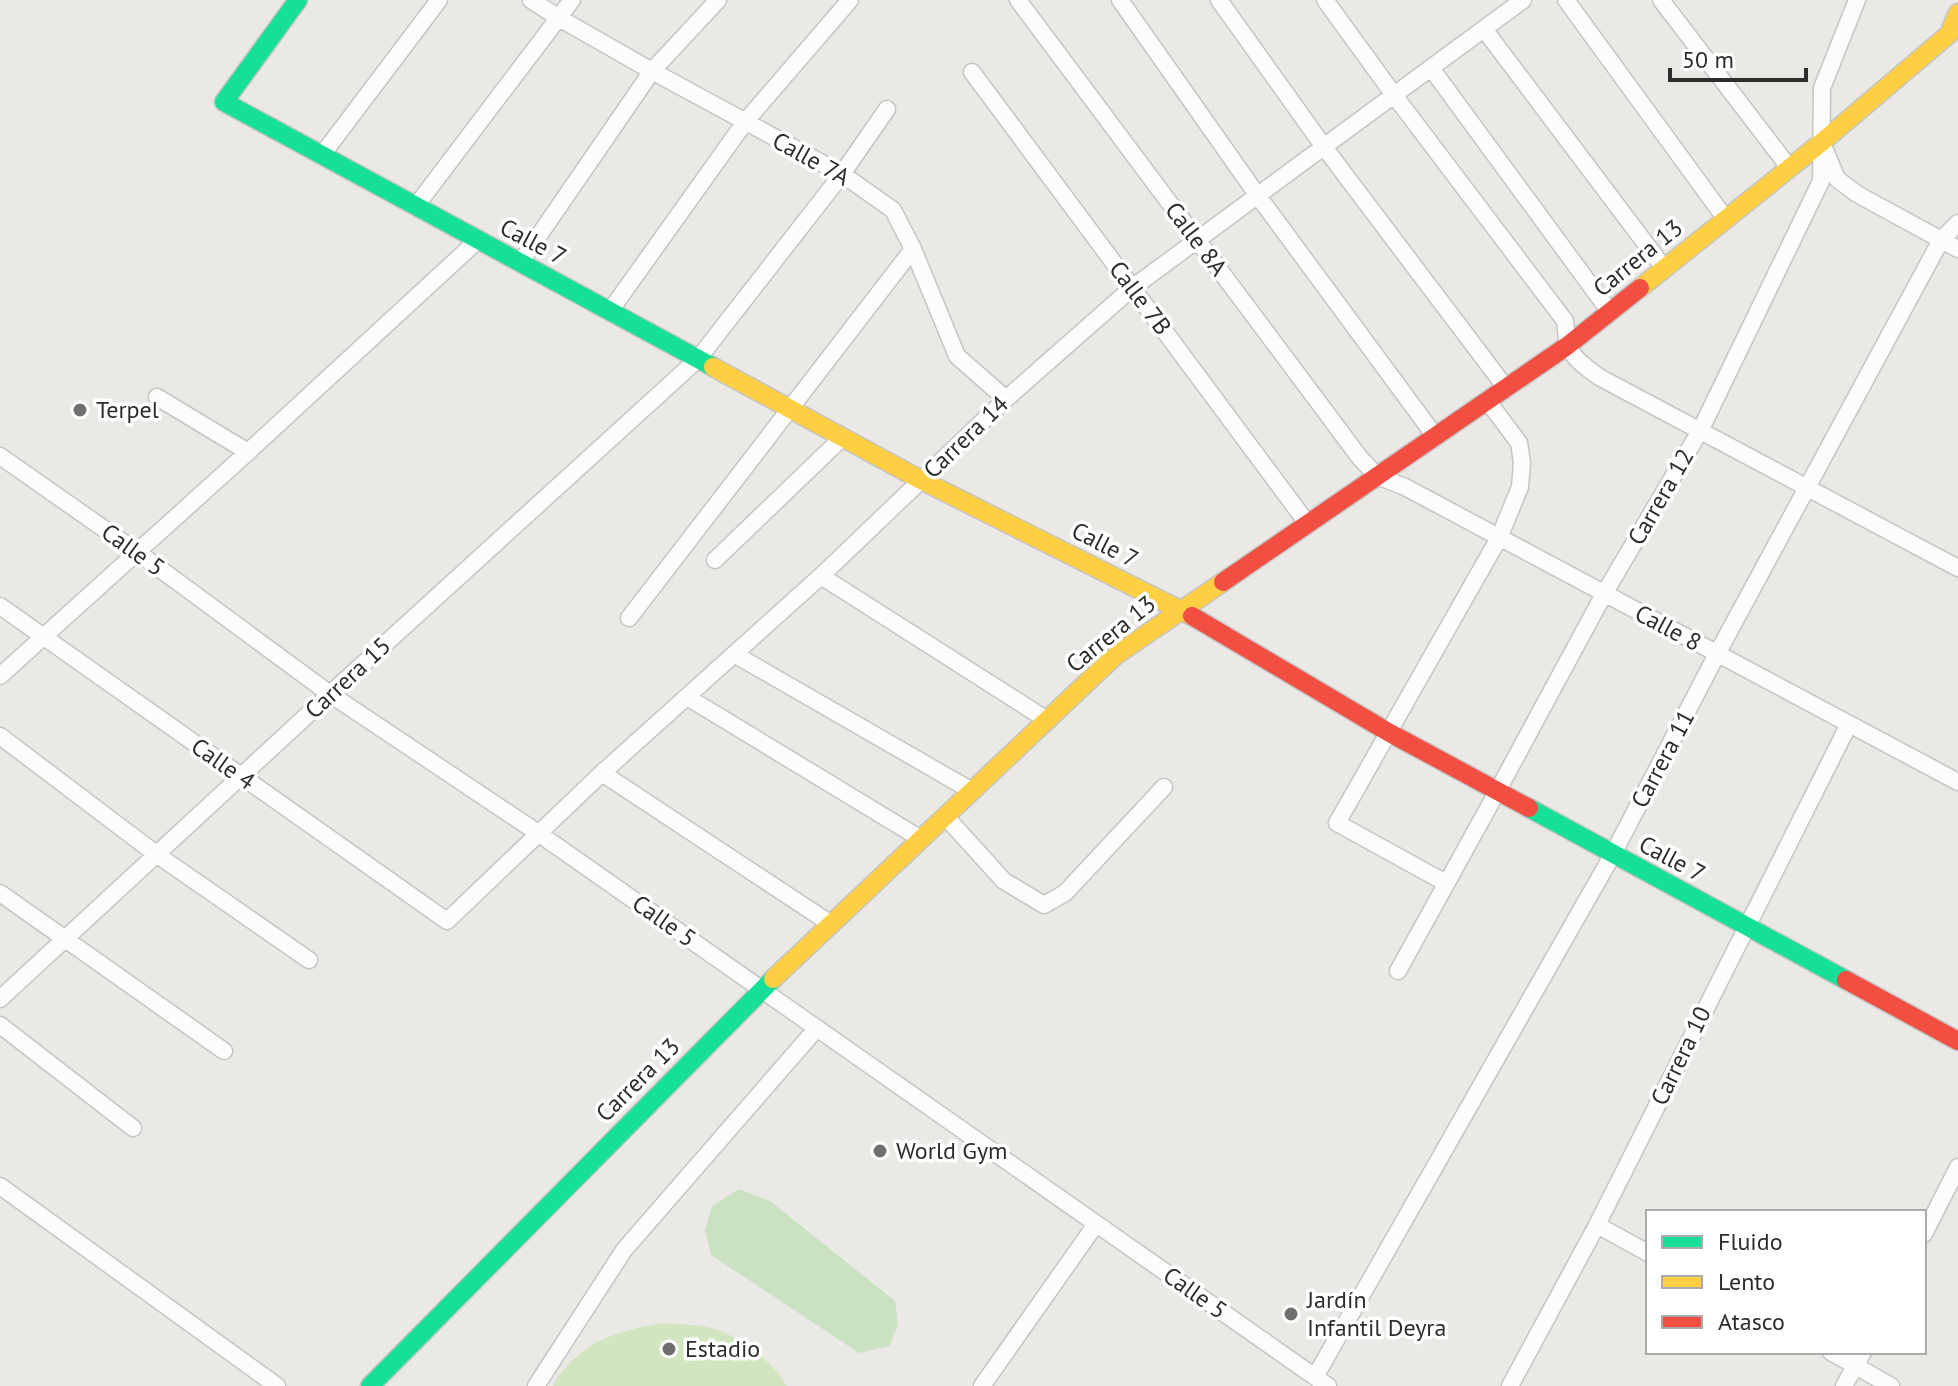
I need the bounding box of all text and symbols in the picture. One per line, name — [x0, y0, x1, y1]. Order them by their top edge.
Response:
scale bar — [1670, 32, 1806, 82]
text: 50 m — [1682, 44, 1734, 75]
street label: Calle 7A — [767, 125, 855, 192]
street label: Calle 8A — [1158, 195, 1234, 282]
street label: Calle 7 — [495, 211, 572, 272]
street label: Carrera 13 — [1587, 212, 1689, 303]
street label: Calle 7B — [1102, 254, 1178, 341]
street label: Carrera 14 — [917, 389, 1015, 485]
place label: Terpel — [96, 394, 159, 425]
marker: Terpel — [71, 401, 89, 419]
street label: Carrera 12 — [1621, 443, 1701, 551]
street label: Calle 7 — [1067, 515, 1144, 574]
street label: Calle 5 — [96, 516, 171, 583]
street label: Carrera 13 — [1060, 588, 1162, 679]
street label: Calle 8 — [1630, 597, 1707, 658]
street label: Carrera 15 — [298, 630, 397, 725]
street label: Carrera 11 — [1624, 705, 1701, 813]
street label: Calle 4 — [185, 731, 261, 797]
street label: Calle 7 — [1634, 828, 1711, 889]
street label: Calle 5 — [626, 888, 702, 954]
street label: Carrera 10 — [1643, 1001, 1718, 1110]
street label: Carrera 13 — [589, 1031, 686, 1128]
place label: World Gym — [896, 1135, 1008, 1166]
marker: World Gym — [871, 1142, 889, 1160]
legend — [1646, 1210, 1926, 1354]
text: Fluido — [1718, 1226, 1783, 1257]
street label: Calle 5 — [1157, 1260, 1233, 1326]
text: Lento — [1718, 1266, 1775, 1297]
place label: Jardín Infantil Deyra — [1306, 1284, 1446, 1343]
marker: Jardín Infantil Deyra — [1282, 1305, 1300, 1323]
text: Atasco — [1718, 1306, 1785, 1337]
place label: Estadio — [685, 1333, 760, 1364]
marker: Estadio — [660, 1340, 678, 1358]

